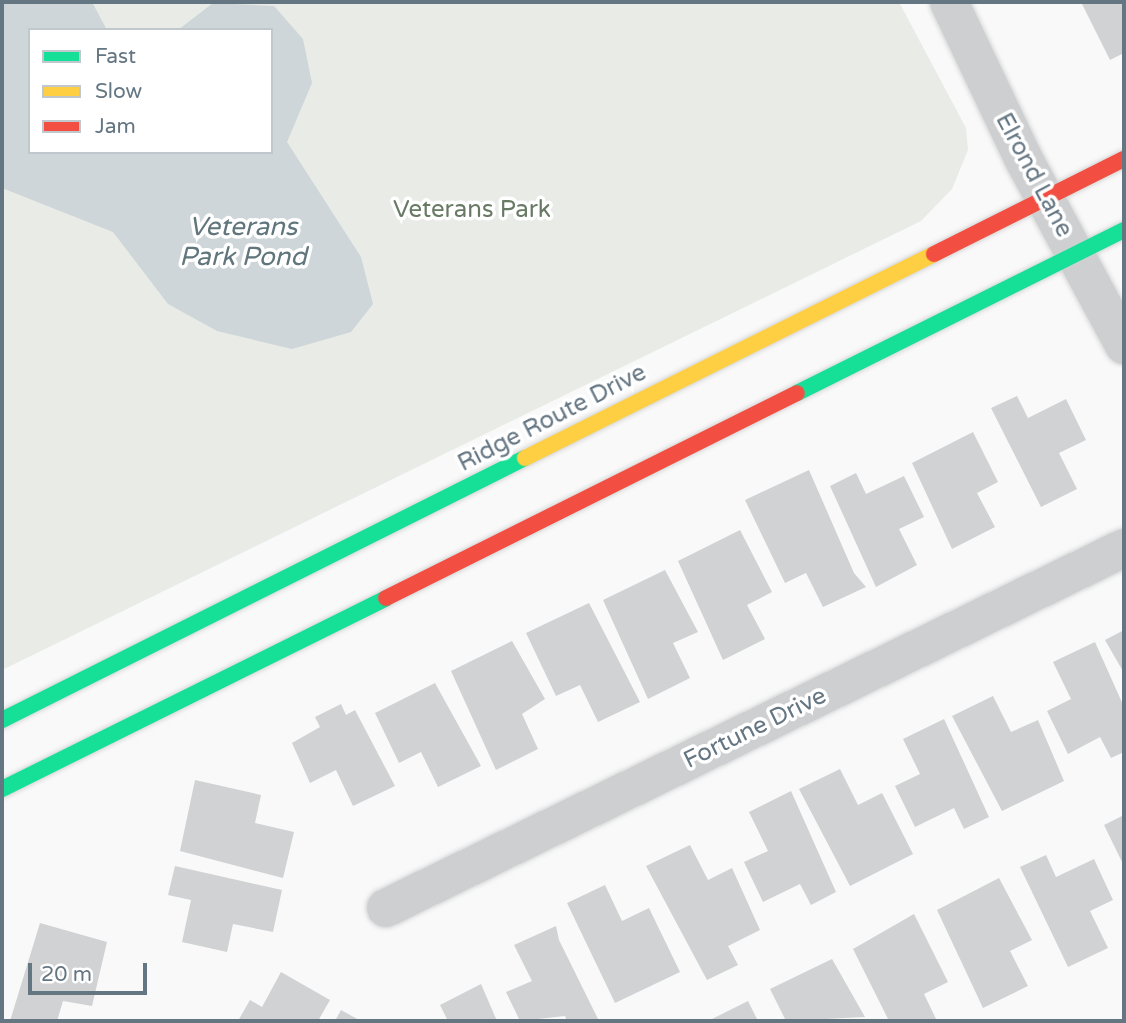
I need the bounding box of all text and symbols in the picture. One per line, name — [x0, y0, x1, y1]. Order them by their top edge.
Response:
legend — [28, 28, 273, 154]
text: Fast — [95, 44, 136, 69]
text: Slow — [95, 79, 142, 104]
street label: Elrond Lane — [989, 108, 1079, 242]
text: Jam — [95, 114, 136, 139]
park label: Veterans Park — [393, 196, 551, 224]
water label: Veterans Park Pond — [179, 211, 307, 272]
street label: Ridge Route Drive — [453, 358, 651, 478]
street label: Fortune Drive — [679, 681, 831, 775]
scale bar — [32, 950, 150, 994]
text: 20 m — [41, 962, 92, 987]

